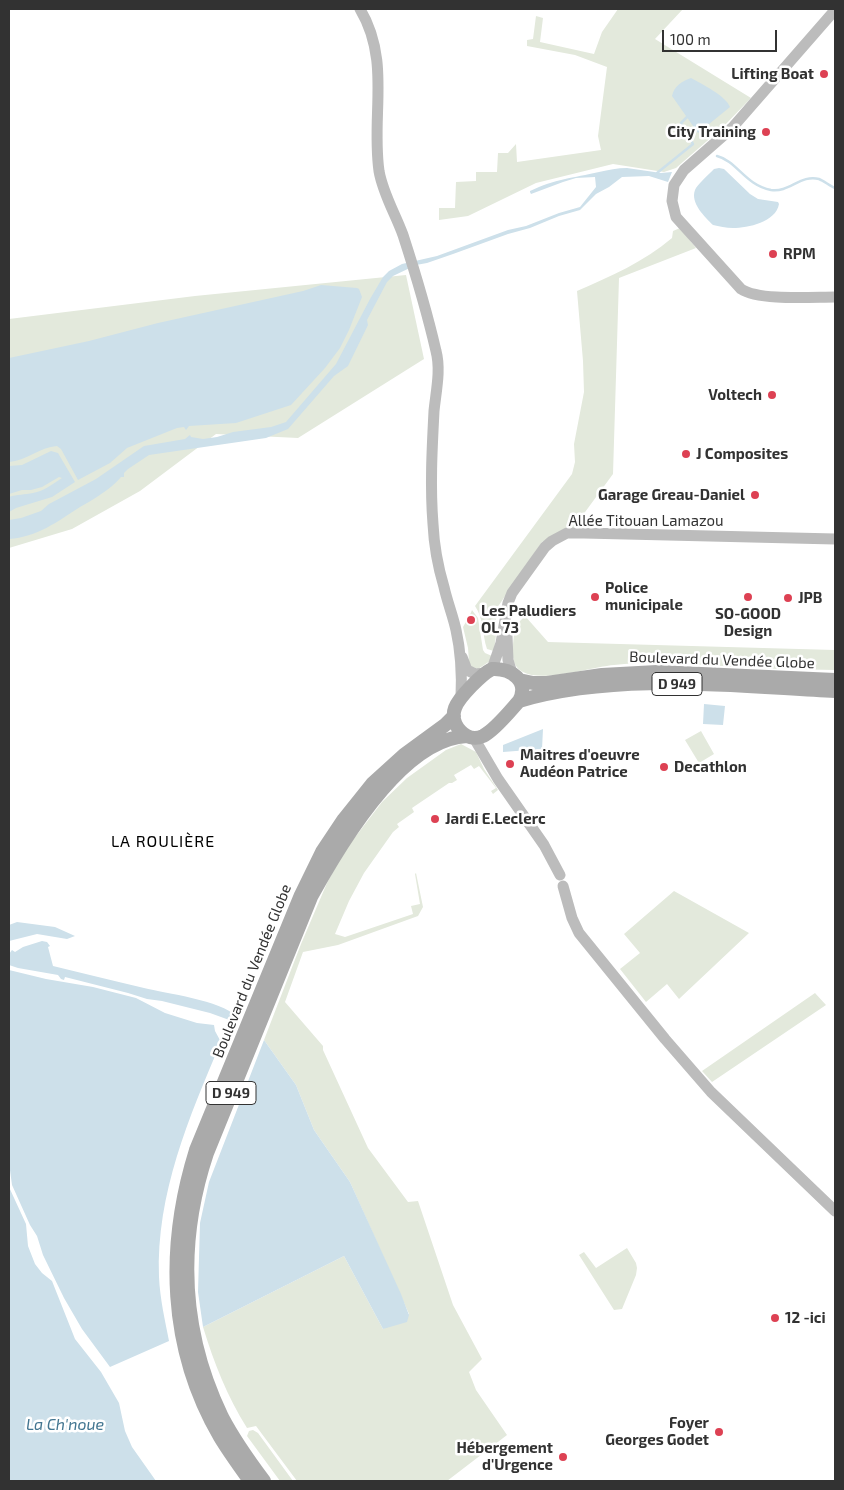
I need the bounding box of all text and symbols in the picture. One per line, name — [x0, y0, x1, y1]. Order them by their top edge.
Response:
scale bar — [664, 20, 779, 52]
text: 100 m — [670, 30, 711, 48]
place label: Lifting Boat — [731, 65, 814, 83]
marker: Lifting Boat — [818, 68, 830, 80]
place label: City Training — [667, 123, 756, 141]
marker: City Training — [760, 126, 772, 138]
place label: RPM — [783, 245, 816, 263]
marker: RPM — [767, 248, 779, 260]
place label: Voltech — [708, 386, 762, 404]
marker: Voltech — [766, 389, 778, 401]
place label: J Composites — [696, 445, 788, 463]
marker: J Composites — [680, 448, 692, 460]
place label: Garage Greau-Daniel — [598, 486, 745, 504]
marker: Garage Greau-Daniel — [749, 489, 761, 501]
street label: Allée Titouan Lamazou — [568, 512, 724, 530]
place label: Police municipale — [605, 579, 683, 614]
place label: JPB — [798, 589, 822, 607]
marker: Police municipale — [589, 591, 601, 603]
marker: SO-GOOD Design — [742, 591, 754, 603]
marker: JPB — [782, 592, 794, 604]
place label: Les Paludiers OL 73 — [481, 602, 576, 637]
place label: SO-GOOD Design — [715, 605, 781, 640]
marker: Les Paludiers OL 73 — [465, 614, 477, 626]
street label: Boulevard du Vendée Globe — [629, 648, 815, 672]
road number: D 949 — [652, 672, 702, 696]
place label: Maitres d'oeuvre Audéon Patrice — [520, 746, 640, 781]
marker: Maitres d'oeuvre Audéon Patrice — [504, 758, 516, 770]
place label: Decathlon — [674, 758, 747, 776]
marker: Decathlon — [658, 761, 670, 773]
place label: Jardi E.Leclerc — [445, 810, 546, 828]
marker: Jardi E.Leclerc — [429, 813, 441, 825]
district label: LA ROULIÈRE — [110, 832, 216, 852]
street label: Boulevard du Vendée Globe — [209, 882, 295, 1060]
road number: D 949 — [206, 1082, 256, 1104]
place label: 12 -ici — [785, 1309, 826, 1327]
marker: 12 -ici — [769, 1312, 781, 1324]
place label: Foyer Georges Godet — [605, 1414, 709, 1449]
water label: La Ch'noue — [26, 1415, 104, 1435]
marker: Foyer Georges Godet — [713, 1426, 725, 1438]
place label: Hébergement d'Urgence — [456, 1439, 553, 1474]
marker: Hébergement d'Urgence — [557, 1451, 569, 1463]

